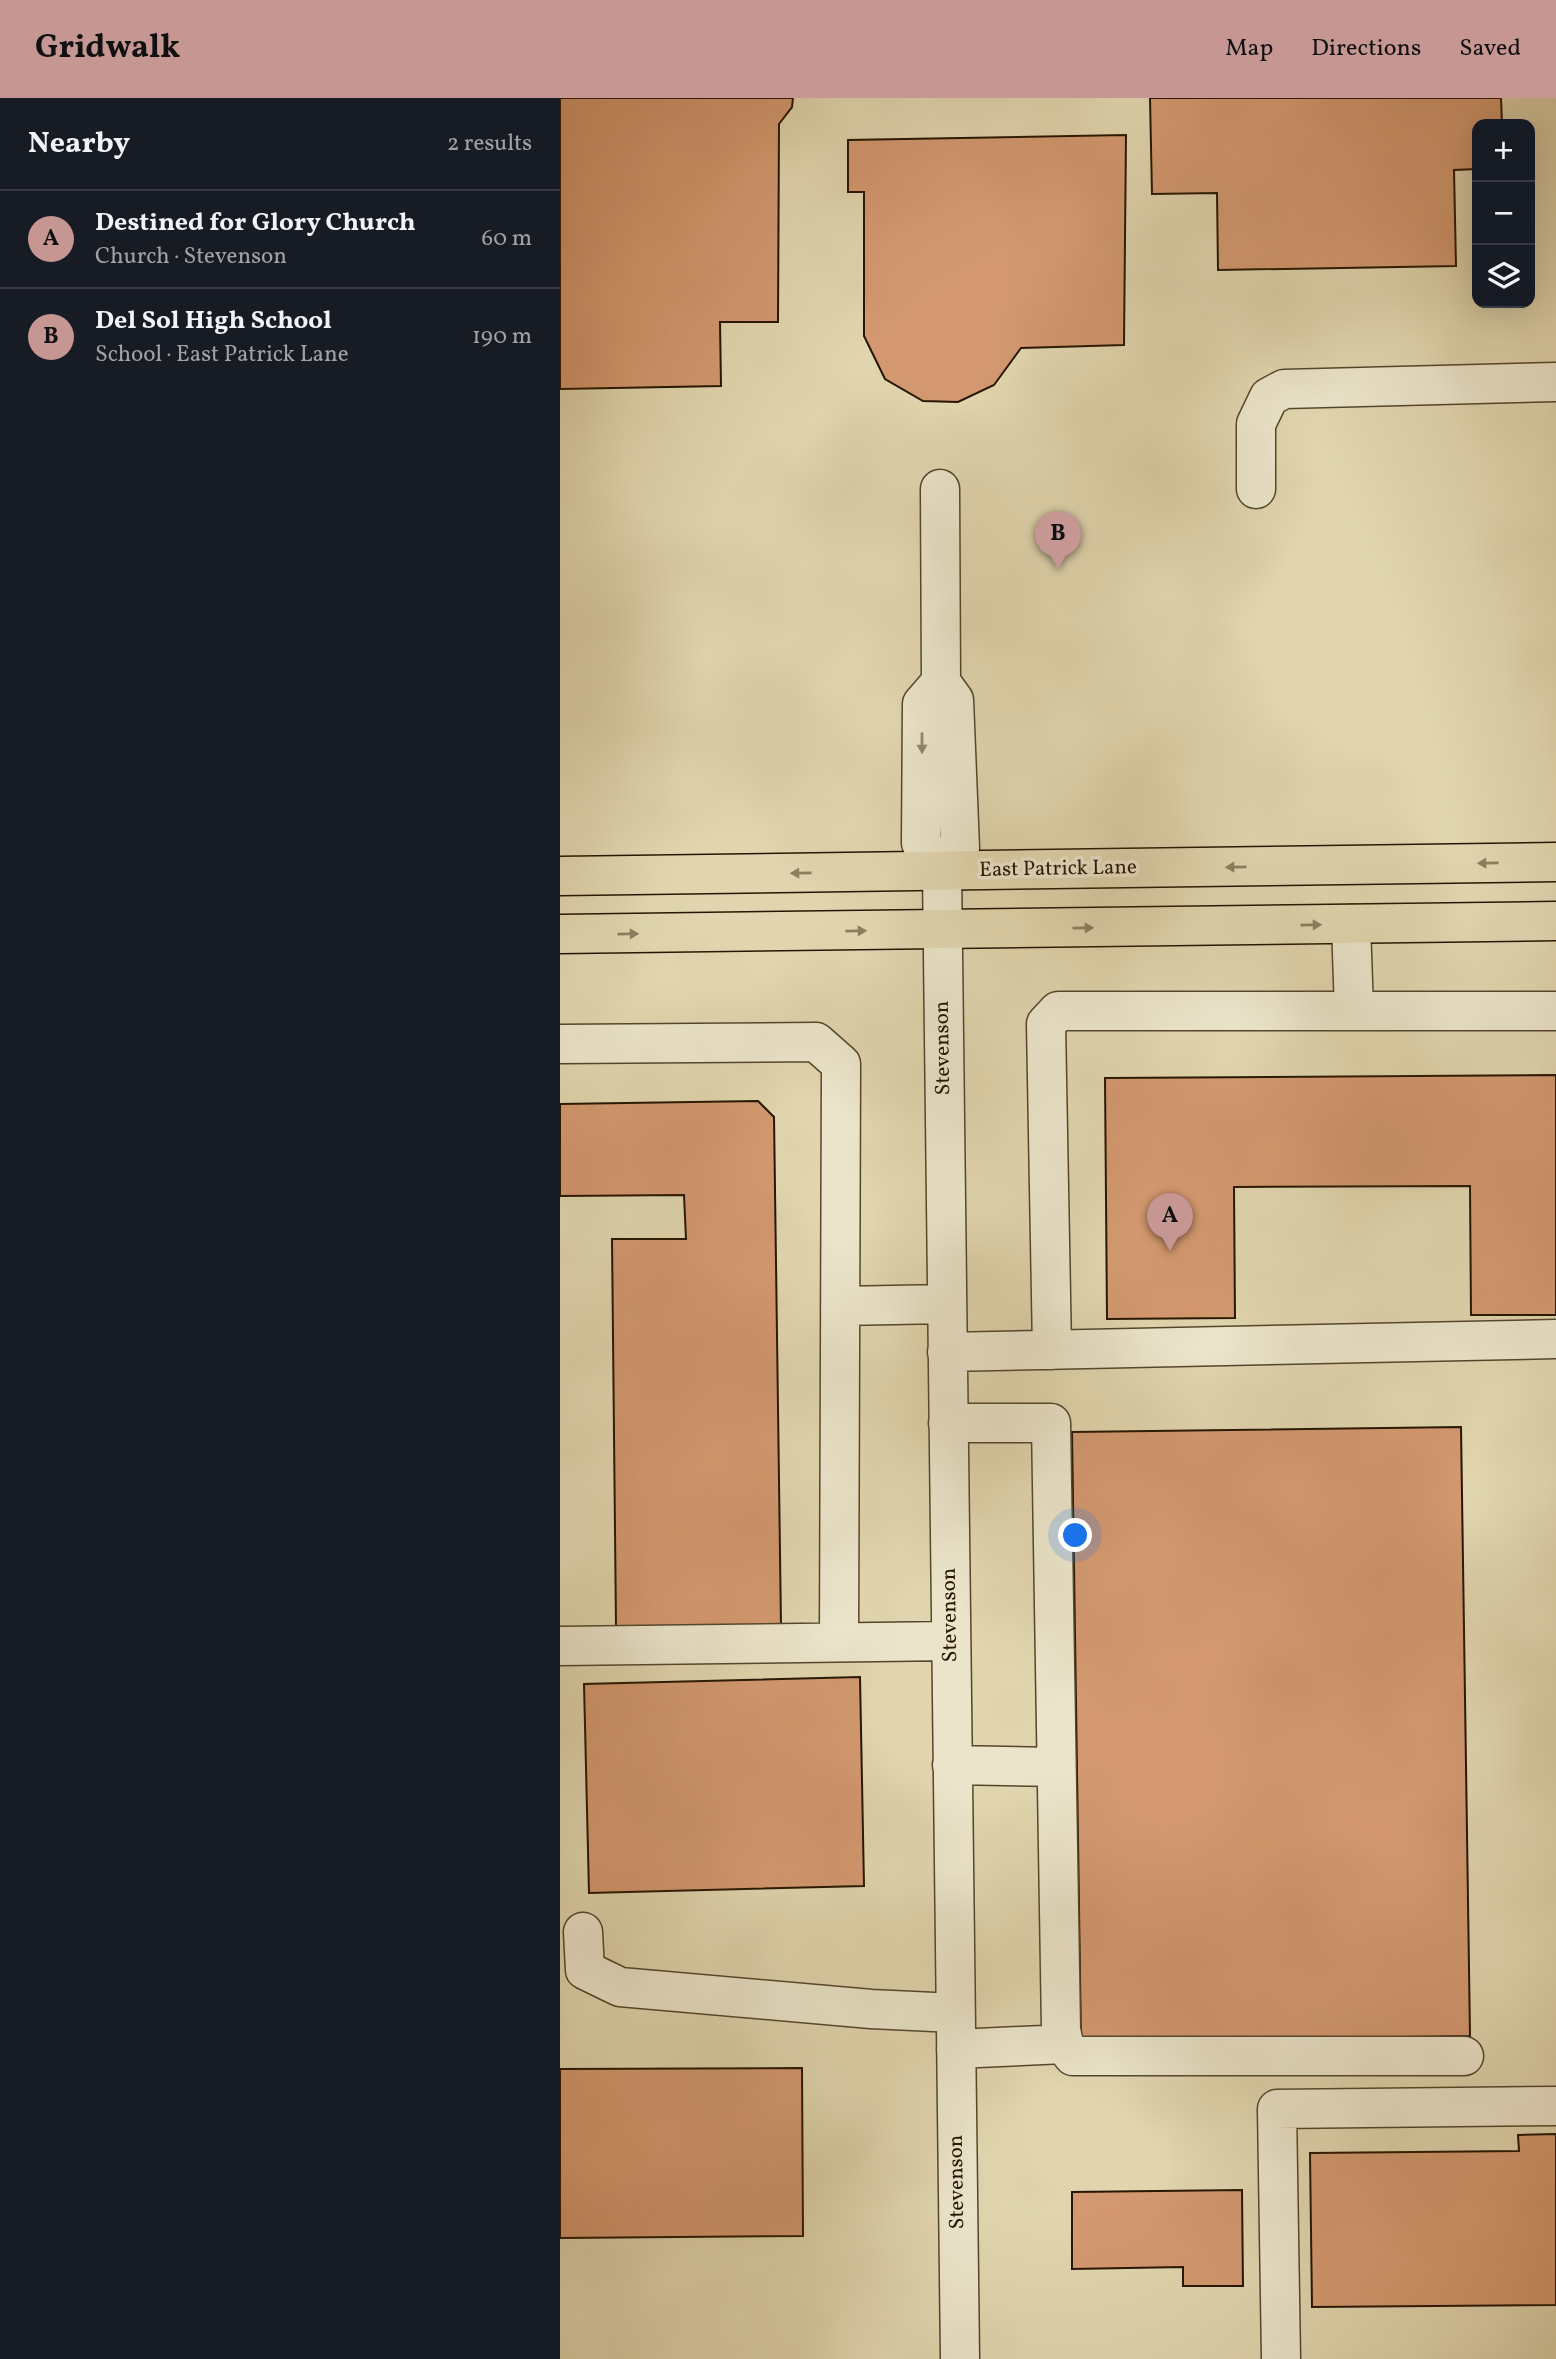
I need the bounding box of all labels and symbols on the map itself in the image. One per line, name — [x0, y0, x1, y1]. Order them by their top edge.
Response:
pin: B — [1035, 511, 1081, 569]
one-way arrow — [916, 733, 928, 755]
street label: East Patrick Lane — [979, 853, 1137, 885]
one-way arrow — [1477, 857, 1499, 869]
one-way arrow — [1225, 861, 1247, 873]
one-way arrow — [789, 867, 811, 879]
one-way arrow — [1300, 919, 1322, 930]
one-way arrow — [1072, 922, 1094, 934]
one-way arrow — [845, 925, 867, 937]
one-way arrow — [617, 928, 639, 940]
street label: Stevenson — [928, 1000, 958, 1096]
pin: A — [1147, 1193, 1193, 1251]
your location — [1058, 1518, 1092, 1552]
street label: Stevenson — [935, 1567, 965, 1663]
street label: Stevenson — [942, 2134, 972, 2230]

